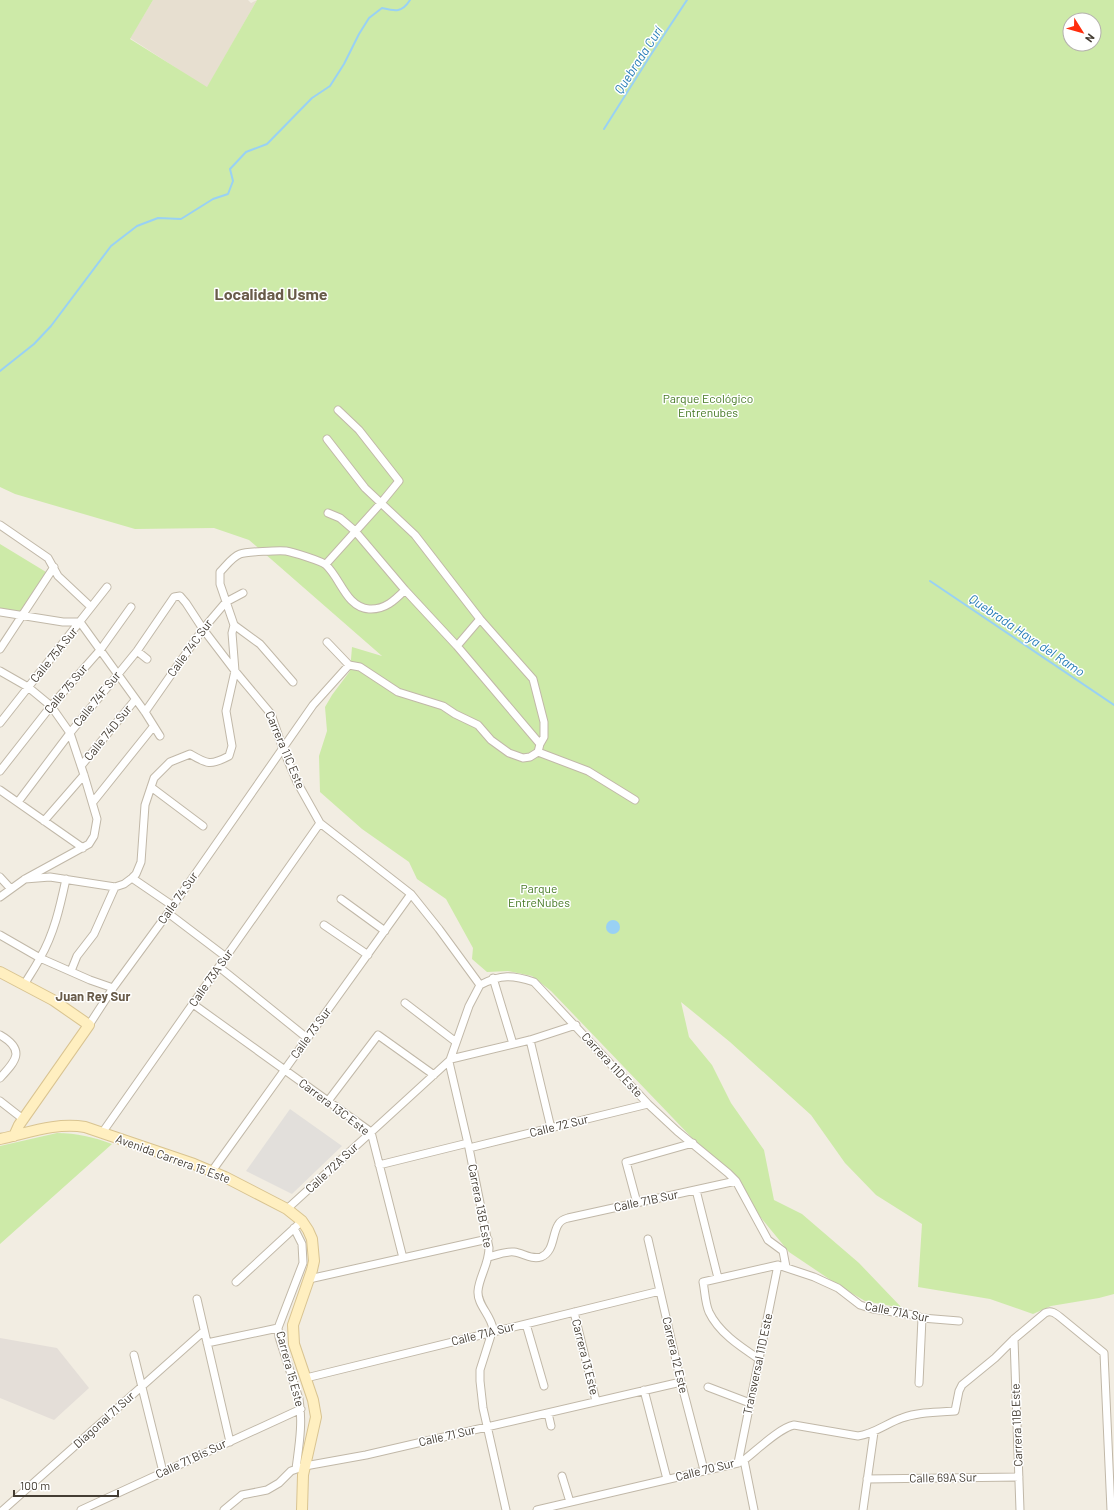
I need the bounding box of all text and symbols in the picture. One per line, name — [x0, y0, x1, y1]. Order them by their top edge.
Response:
north arrow — [1062, 12, 1102, 52]
water label: Quebrada Curí — [610, 22, 666, 97]
text: N — [1083, 31, 1098, 45]
district label: Localidad Usme — [215, 284, 328, 303]
park label: Parque Ecológico Entrenubes — [663, 391, 753, 419]
water label: Quebrada Haya del Ramo — [966, 590, 1088, 680]
street label: Calle 74C Sur — [164, 616, 215, 679]
street label: Calle 75A Sur — [27, 623, 80, 685]
street label: Calle 75 Sur — [41, 661, 90, 716]
street label: Calle 74F Sur — [70, 667, 123, 729]
street label: Calle 74D Sur — [81, 701, 134, 763]
street label: Carrera 11C Este — [263, 709, 309, 791]
street label: Calle 74 Sur — [154, 868, 201, 926]
park label: Parque EntreNubes — [508, 881, 570, 909]
street label: Calle 73A Sur — [185, 945, 235, 1009]
district label: Juan Rey Sur — [56, 988, 130, 1004]
street label: Calle 73 Sur — [287, 1004, 334, 1061]
street label: Carrera 11D Este — [579, 1029, 646, 1099]
street label: Carrera 13C Este — [296, 1075, 373, 1137]
street label: Calle 72 Sur — [528, 1111, 590, 1139]
street label: Avenida Carrera 15 Este — [114, 1131, 233, 1185]
street label: Calle 72A Sur — [302, 1139, 361, 1195]
street label: Carrera 13B Este — [466, 1163, 496, 1249]
street label: Calle 71B Sur — [612, 1186, 680, 1214]
street label: Calle 71A Sur — [864, 1298, 931, 1324]
street label: Transversal 11D Este — [739, 1312, 775, 1416]
street label: Carrera 12 Este — [660, 1315, 692, 1394]
street label: Carrera 13 Este — [570, 1317, 602, 1396]
street label: Calle 71A Sur — [449, 1318, 517, 1348]
street label: Carrera 15 Este — [274, 1329, 308, 1408]
street label: Carrera 11B Este — [1008, 1383, 1024, 1467]
street label: Diagonal 71 Sur — [70, 1388, 137, 1450]
street label: Calle 71 Sur — [417, 1422, 477, 1448]
street label: Calle 71 Bis Sur — [153, 1435, 229, 1481]
street label: Calle 70 Sur — [674, 1455, 736, 1483]
street label: Calle 69A Sur — [909, 1469, 978, 1485]
scale bar — [14, 1472, 118, 1498]
text: 100 m — [20, 1478, 50, 1492]

